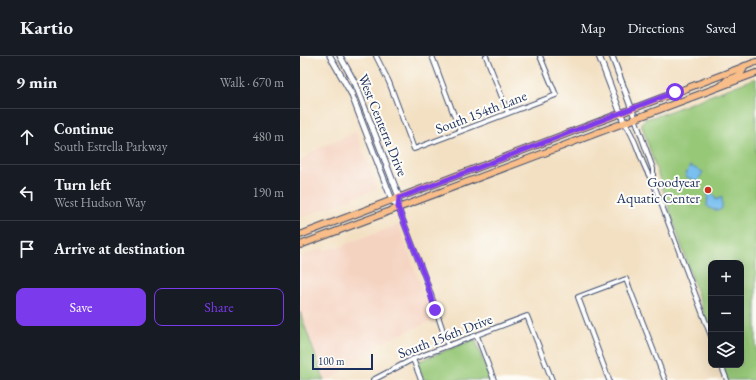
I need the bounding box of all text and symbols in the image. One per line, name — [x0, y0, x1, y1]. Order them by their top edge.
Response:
text: Kartio — [20, 15, 73, 40]
text: Map — [580, 19, 606, 37]
text: Directions — [628, 19, 684, 37]
text: Saved — [706, 19, 736, 37]
text: 9 min — [16, 71, 57, 93]
street label: West Centerra Drive — [354, 71, 412, 179]
text: Walk · 670 m — [220, 74, 284, 91]
route start — [666, 83, 684, 101]
street label: South 154th Lane — [433, 86, 530, 138]
text: Continue — [54, 119, 114, 138]
icon: ahead — [16, 126, 38, 148]
text: 480 m — [253, 128, 284, 145]
text: South Estrella Parkway — [54, 138, 167, 155]
place label: Goodyear Aquatic Center — [615, 173, 700, 207]
text: Turn left — [54, 175, 111, 194]
icon: left — [16, 182, 38, 204]
text: 190 m — [253, 184, 284, 201]
marker: Goodyear Aquatic Center — [703, 185, 713, 195]
text: West Hudson Way — [54, 194, 146, 211]
icon: arrive — [16, 238, 38, 260]
text: Arrive at destination — [54, 239, 185, 258]
map controls — [708, 260, 744, 368]
button: + — [708, 260, 744, 296]
button: Save — [16, 288, 146, 326]
button: Share — [154, 288, 284, 326]
button: − — [708, 296, 744, 332]
route end — [426, 301, 444, 319]
street label: South 156th Drive — [395, 310, 495, 362]
button: layers — [708, 332, 744, 368]
scale bar — [312, 352, 373, 371]
text: 100 m — [318, 354, 345, 368]

